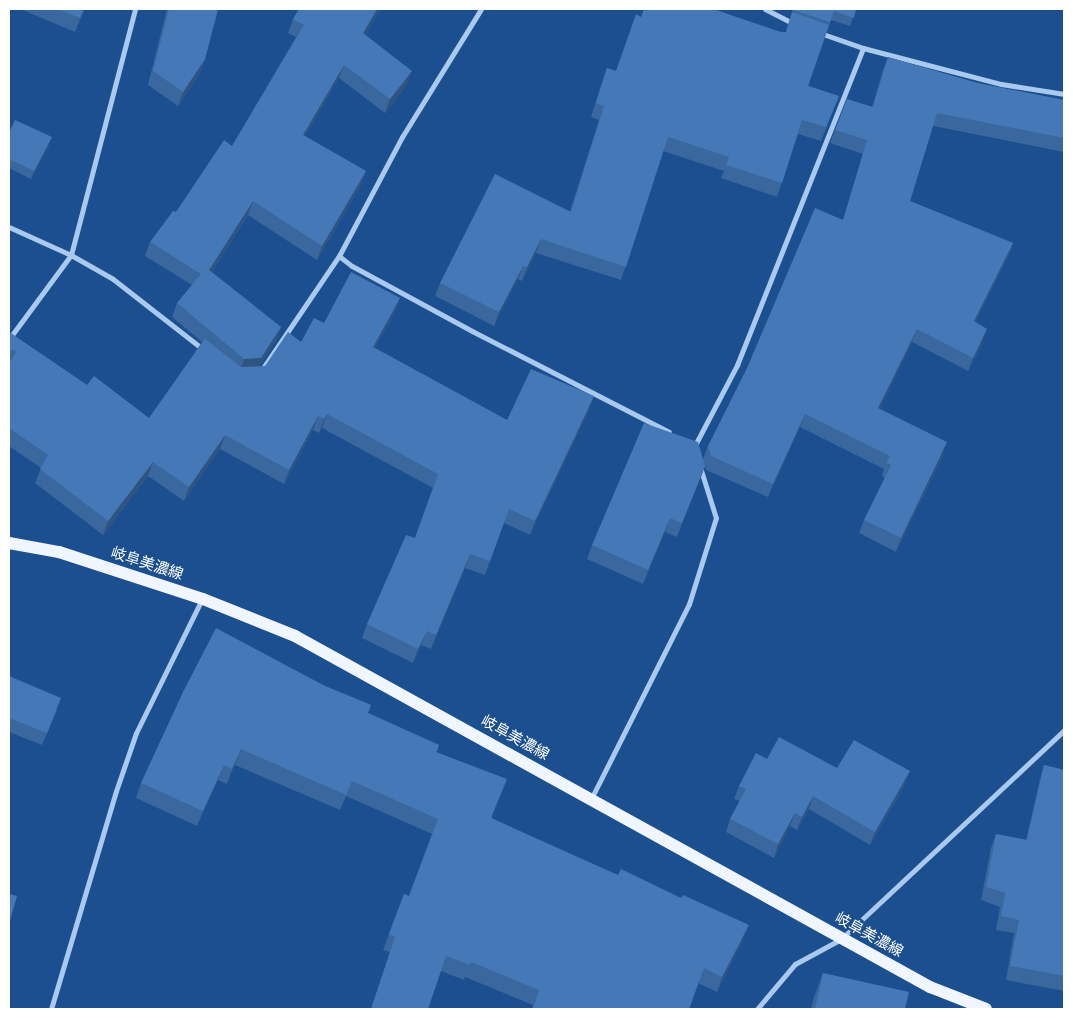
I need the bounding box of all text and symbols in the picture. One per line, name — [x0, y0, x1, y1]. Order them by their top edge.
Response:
street label: 岐阜美濃線 — [109, 544, 185, 584]
street label: 岐阜美濃線 — [478, 712, 552, 764]
street label: 岐阜美濃線 — [832, 909, 906, 961]

